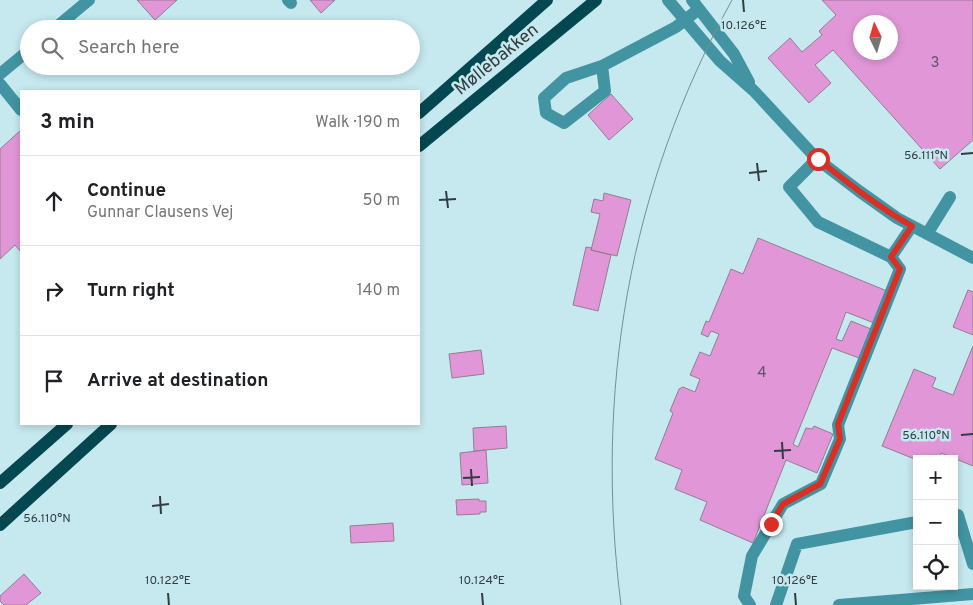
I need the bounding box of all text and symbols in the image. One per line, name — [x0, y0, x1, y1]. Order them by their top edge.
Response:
north arrow — [853, 15, 898, 60]
text: 10.126°E — [721, 18, 767, 34]
street label: Møllebakken — [450, 19, 544, 101]
search box — [20, 20, 420, 75]
icon: search — [38, 34, 66, 62]
text: Search here — [78, 36, 180, 60]
house number: 3 — [930, 54, 940, 73]
text: 3 min — [40, 109, 95, 136]
text: Walk · 190 m — [315, 113, 400, 133]
route start — [807, 148, 830, 171]
text: 56.111°N — [904, 148, 948, 164]
text: Continue — [87, 179, 166, 203]
icon: ahead — [40, 187, 68, 215]
text: 50 m — [363, 191, 400, 211]
text: Gunnar Clausens Vej — [87, 203, 233, 223]
icon: right — [40, 277, 68, 305]
text: Turn right — [87, 279, 175, 303]
text: 140 m — [357, 281, 400, 301]
house number: 4 — [757, 364, 767, 383]
icon: arrive — [40, 367, 68, 395]
text: Arrive at destination — [87, 369, 268, 393]
text: 56.110°N — [902, 428, 950, 444]
map controls — [913, 455, 958, 590]
button: + — [913, 455, 958, 500]
button: − — [913, 500, 958, 545]
text: 56.110°N — [23, 511, 71, 527]
route end — [760, 513, 783, 536]
button: locate — [913, 545, 958, 590]
text: 10.122°E — [145, 573, 191, 589]
text: 10.124°E — [459, 573, 505, 589]
text: 10.126°E — [772, 573, 818, 589]

